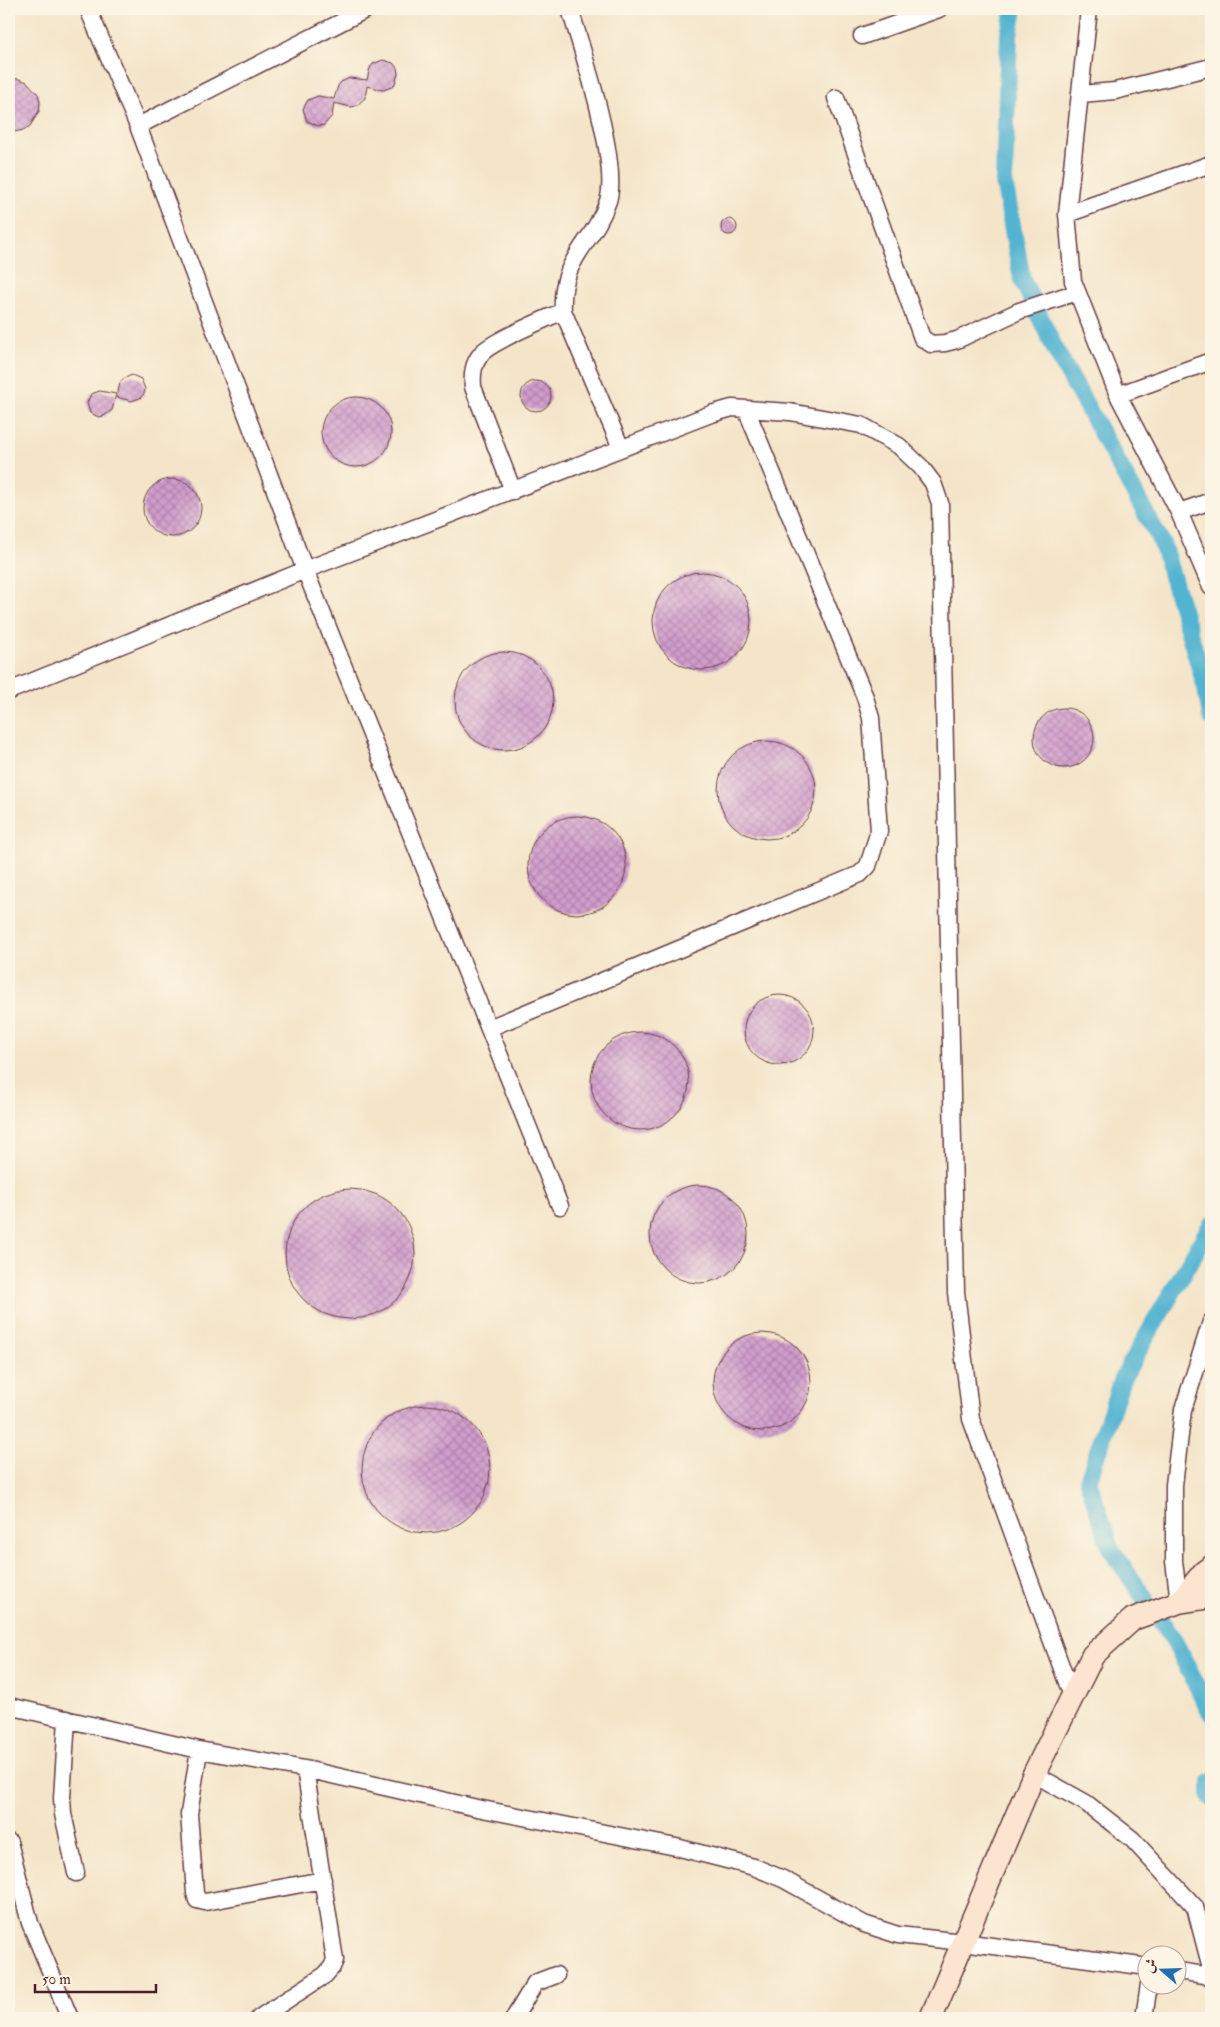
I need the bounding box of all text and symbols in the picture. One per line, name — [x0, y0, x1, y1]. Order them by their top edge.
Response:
north arrow — [1138, 1944, 1188, 1994]
text: ش — [1140, 1956, 1161, 1975]
scale bar — [35, 1962, 156, 1994]
text: 50 m — [42, 1970, 71, 1989]

